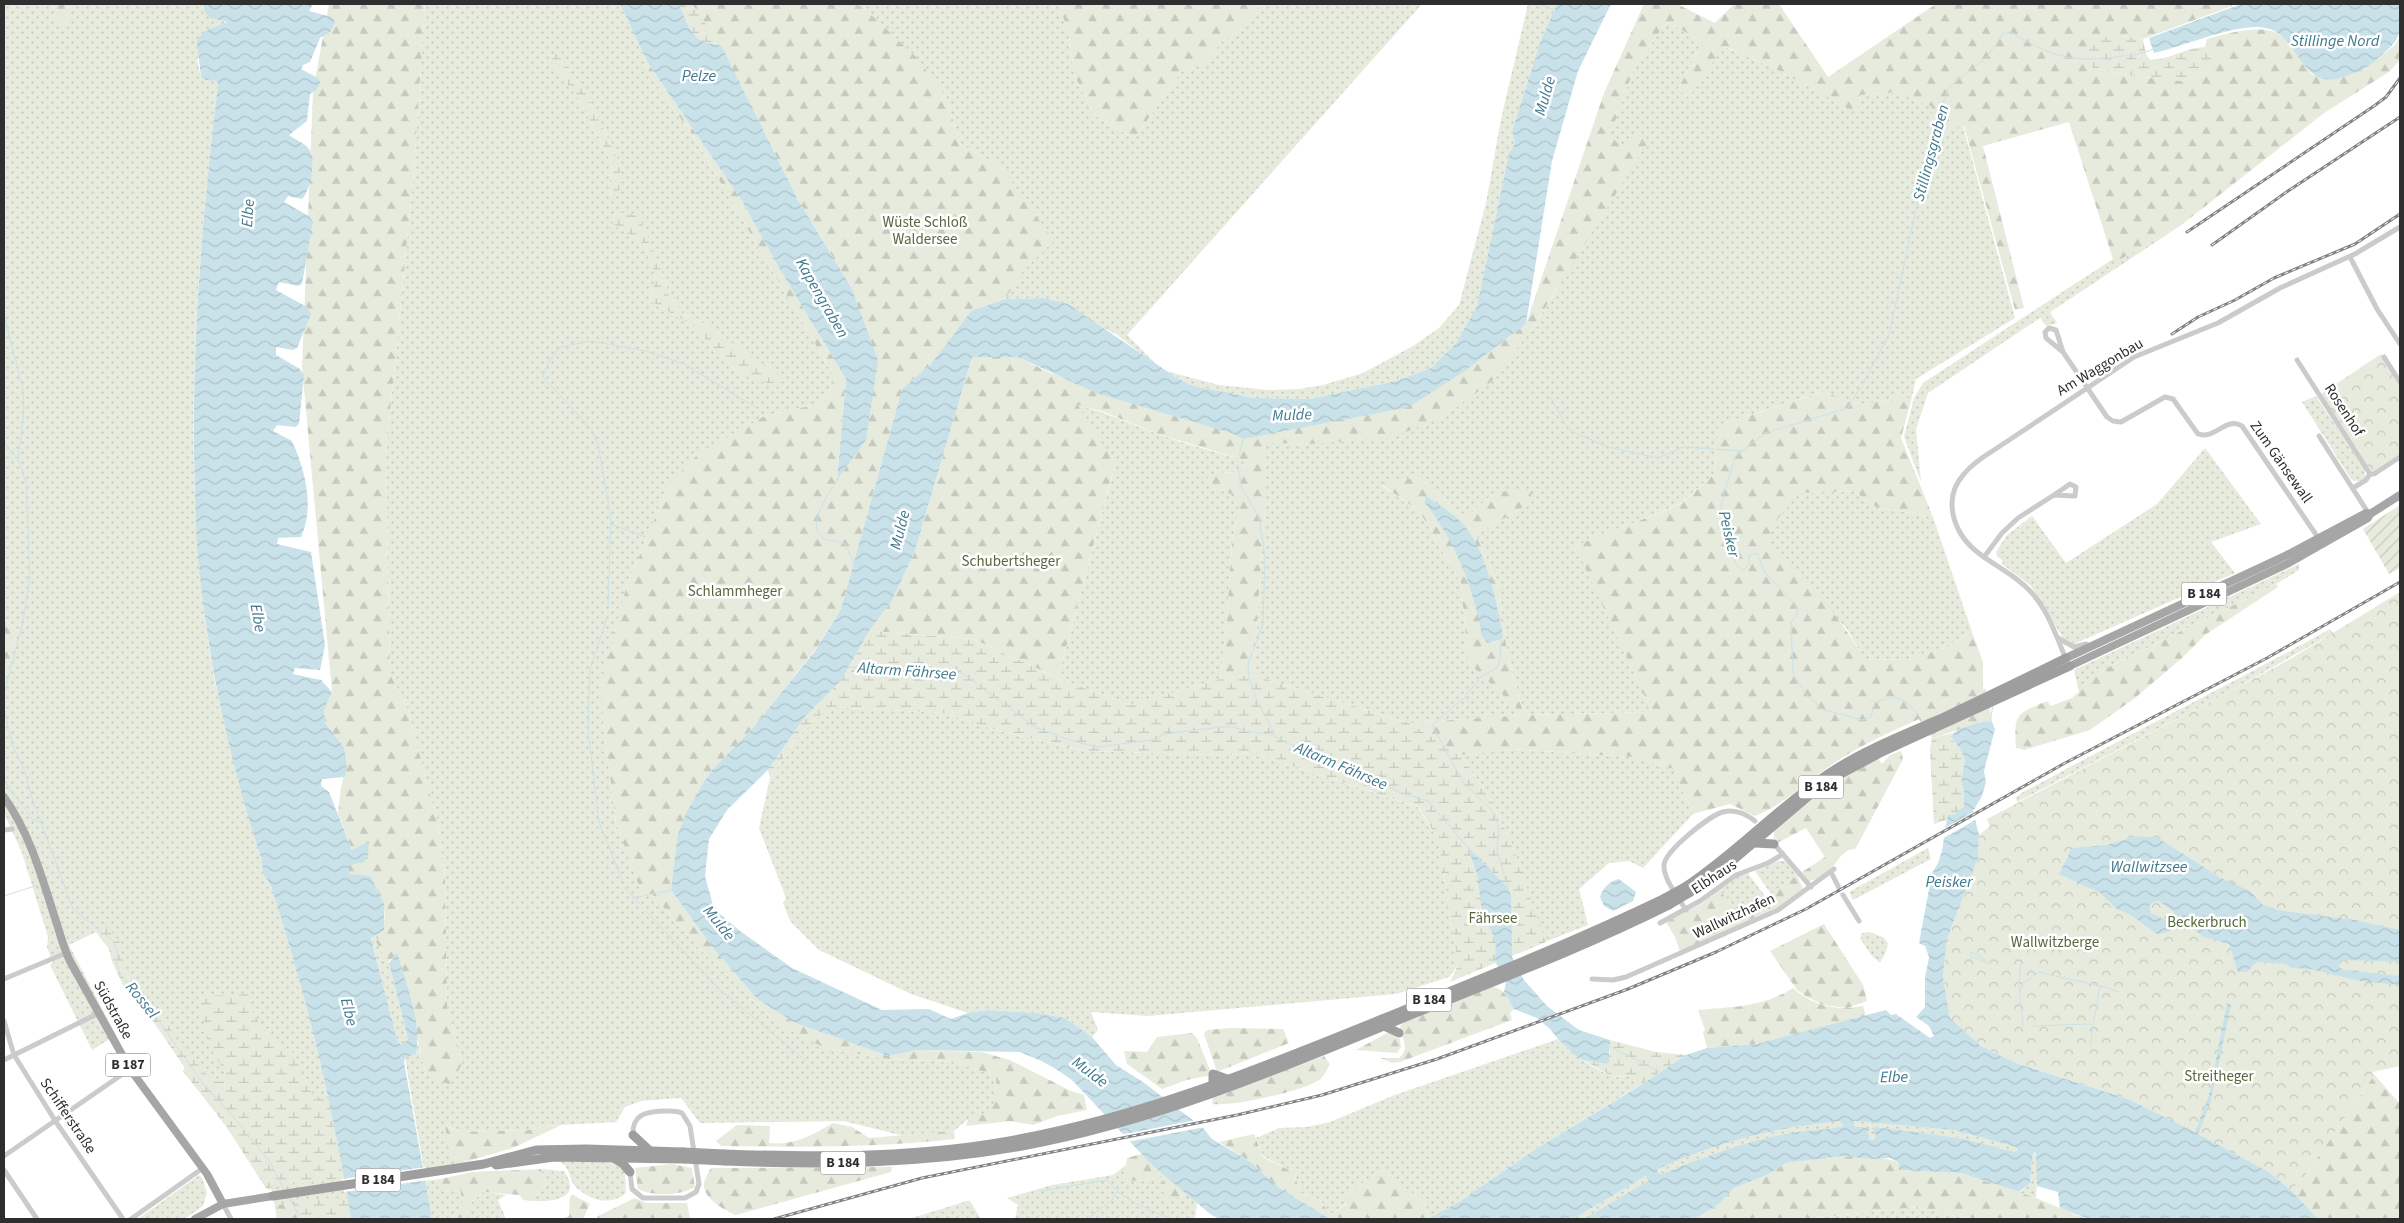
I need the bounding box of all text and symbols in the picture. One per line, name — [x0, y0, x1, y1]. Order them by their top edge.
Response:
water label: Stillinge Nord — [2291, 30, 2380, 52]
water label: Pelze — [682, 65, 716, 87]
water label: Mulde — [1529, 74, 1561, 118]
water label: Stillingsgraben — [1908, 102, 1954, 204]
water label: Elbe — [236, 198, 260, 228]
park label: Wüste Schloß Waldersee — [883, 212, 968, 250]
water label: Kapengraben — [790, 254, 854, 342]
street label: Am Waggonbau — [2053, 333, 2147, 401]
street label: Rosenhof — [2319, 380, 2369, 441]
water label: Mulde — [1272, 403, 1313, 427]
street label: Zum Gänsewall — [2245, 417, 2317, 507]
water label: Mulde — [885, 508, 916, 552]
water label: Peisker — [1713, 509, 1745, 561]
park label: Schubertsheger — [962, 551, 1061, 572]
park label: Schlammheger — [688, 581, 783, 602]
road number: B 184 — [2182, 582, 2226, 606]
water label: Elbe — [245, 602, 271, 634]
water label: Altarm Fährsee — [856, 657, 957, 685]
water label: Altarm Fährsee — [1290, 736, 1391, 796]
road number: B 184 — [1798, 776, 1844, 799]
street label: Elbhaus — [1687, 855, 1741, 899]
water label: Wallwitzsee — [2110, 856, 2188, 878]
water label: Peisker — [1926, 871, 1974, 893]
street label: Wallwitzhafen — [1690, 888, 1778, 944]
water label: Mulde — [698, 901, 740, 946]
park label: Fährsee — [1469, 908, 1517, 929]
park label: Beckerbruch — [2167, 912, 2247, 933]
park label: Wallwitzberge — [2011, 932, 2099, 953]
street label: Südstraße — [88, 977, 138, 1043]
water label: Rossel — [120, 977, 164, 1023]
road number: B 184 — [1406, 988, 1452, 1012]
water label: Elbe — [335, 996, 363, 1029]
water label: Mulde — [1067, 1051, 1113, 1093]
road number: B 187 — [106, 1054, 150, 1076]
water label: Elbe — [1880, 1066, 1909, 1088]
park label: Streitheger — [2184, 1066, 2255, 1087]
street label: Schifferstraße — [35, 1074, 101, 1158]
road number: B 184 — [820, 1152, 866, 1174]
road number: B 184 — [356, 1168, 400, 1192]

